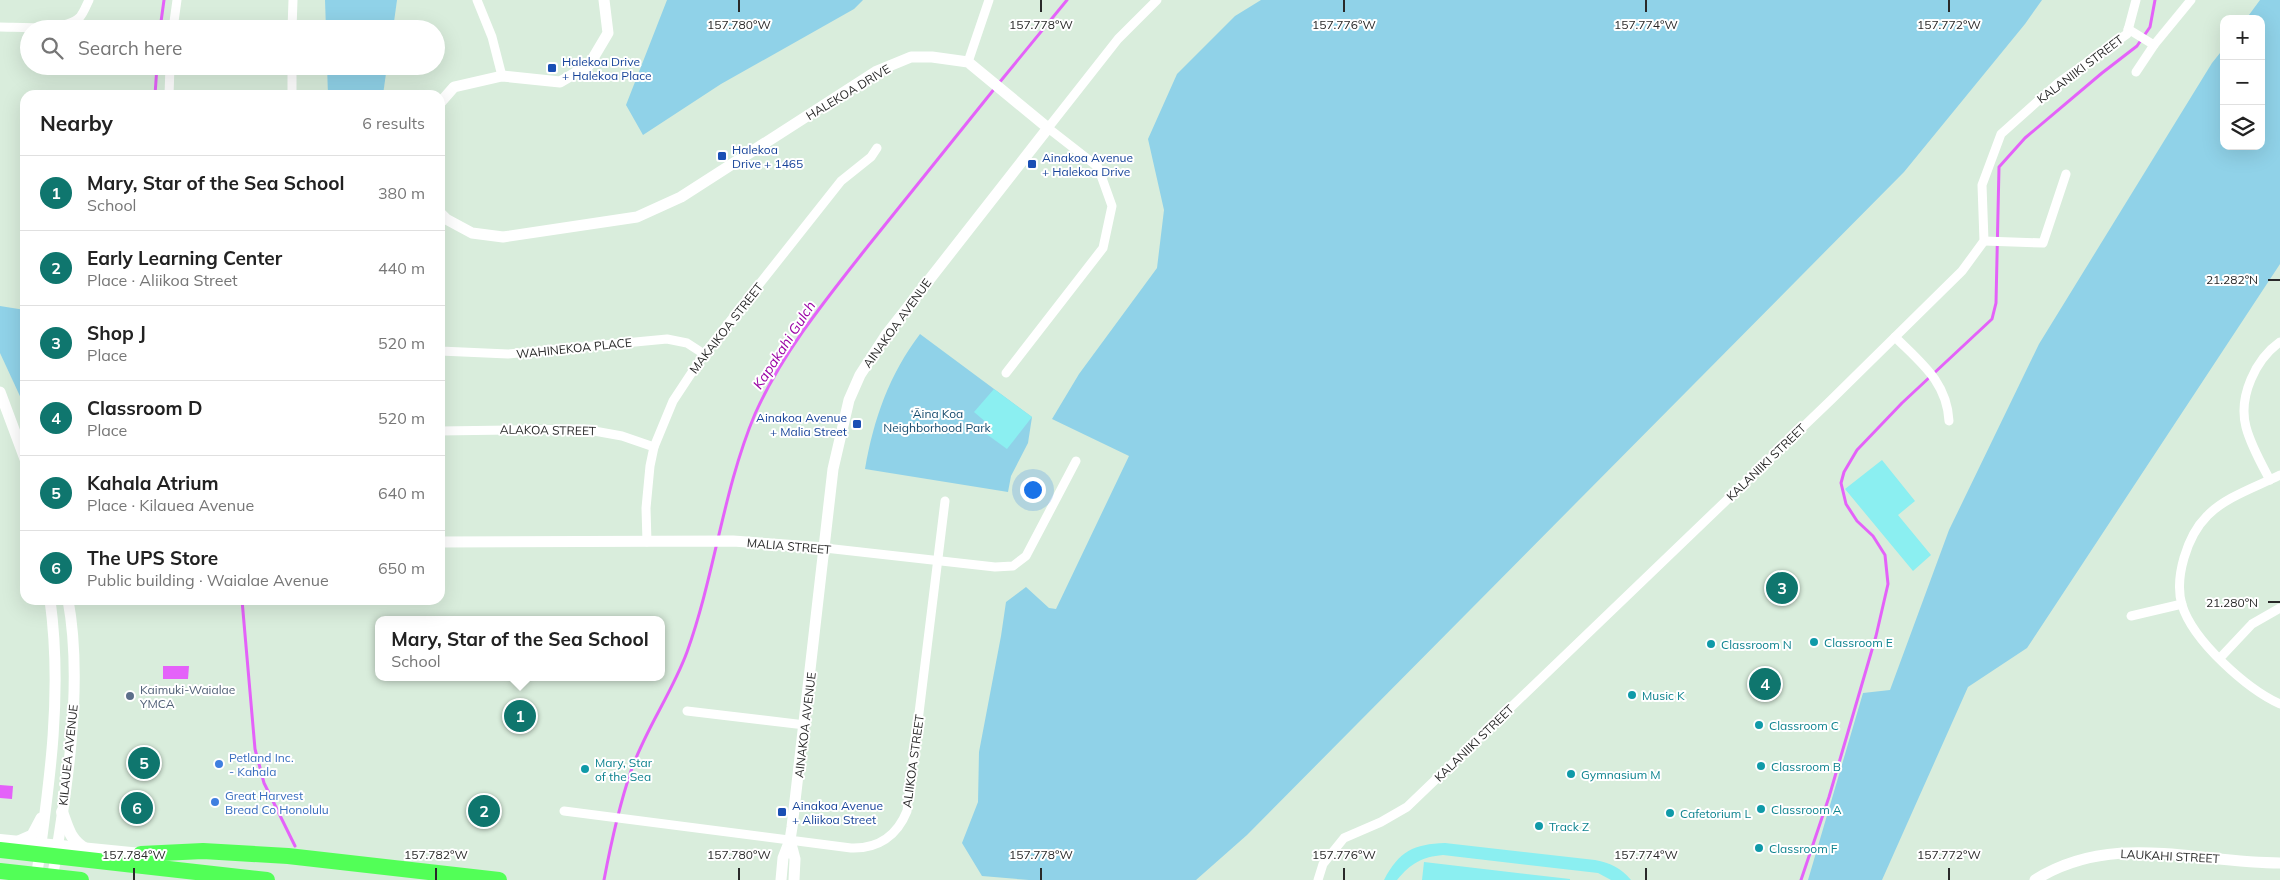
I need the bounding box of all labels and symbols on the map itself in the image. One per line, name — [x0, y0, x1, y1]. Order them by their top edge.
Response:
text: 157.780°W — [707, 17, 771, 32]
text: 157.778°W — [1009, 17, 1073, 32]
text: 157.776°W — [1312, 17, 1376, 32]
text: 157.774°W — [1614, 17, 1678, 32]
text: 157.772°W — [1917, 17, 1981, 32]
street label: KALANIIKI STREET — [2034, 31, 2127, 106]
place label: Halekoa Drive + Halekoa Place — [562, 54, 652, 83]
street label: HALEKOA DRIVE — [803, 61, 893, 123]
marker: Halekoa Drive + Halekoa Place — [546, 62, 558, 74]
place label: Halekoa Drive + 1465 — [732, 142, 803, 171]
marker: Halekoa Drive + 1465 — [716, 150, 728, 162]
place label: Ainakoa Avenue + Halekoa Drive — [1042, 150, 1133, 179]
marker: Ainakoa Avenue + Halekoa Drive — [1026, 158, 1038, 170]
text: 21.282°N — [2206, 272, 2258, 287]
street label: AINAKOA AVENUE — [860, 276, 934, 370]
street label: MAKAIKOA STREET — [686, 279, 766, 376]
water label: Kapakahi Gulch — [749, 297, 819, 393]
street label: WAHINEKOA PLACE — [515, 334, 633, 362]
park label: ‘Āina Koa Neighborhood Park — [883, 406, 991, 435]
place label: Ainakoa Avenue + Malia Street — [756, 410, 847, 439]
marker: Ainakoa Avenue + Malia Street — [851, 418, 863, 430]
street label: KALANIIKI STREET — [1723, 420, 1809, 504]
street label: ALAKOA STREET — [500, 422, 597, 438]
your location — [1020, 477, 1046, 503]
street label: MALIA STREET — [746, 535, 833, 557]
pin: 3 — [1766, 569, 1798, 607]
text: 21.280°N — [2206, 595, 2258, 610]
place label: Classroom E — [1824, 635, 1893, 650]
marker: Classroom E — [1808, 636, 1820, 648]
place label: Classroom N — [1721, 637, 1792, 652]
marker: Classroom N — [1705, 638, 1717, 650]
pin: 4 — [1749, 665, 1781, 703]
street label: AINAKOA AVENUE — [791, 671, 819, 779]
place label: Kaimuki-Waialae YMCA — [139, 682, 235, 711]
place label: Music K — [1642, 688, 1685, 703]
marker: Music K — [1626, 689, 1638, 701]
marker: Kaimuki-Waialae YMCA — [124, 690, 136, 702]
pin: 1 — [504, 697, 536, 735]
street label: KALANIIKI STREET — [1431, 701, 1517, 785]
street label: KILAUEA AVENUE — [55, 704, 81, 806]
street label: ALIIKOA STREET — [899, 713, 927, 809]
place label: Classroom C — [1769, 718, 1839, 733]
marker: Classroom C — [1753, 719, 1765, 731]
pin: 5 — [128, 744, 160, 782]
place label: Petland Inc. - Kahala — [229, 750, 294, 779]
place label: Mary, Star of the Sea — [595, 755, 653, 784]
marker: Petland Inc. - Kahala — [213, 758, 225, 770]
place label: Classroom B — [1771, 759, 1841, 774]
marker: Classroom B — [1755, 760, 1767, 772]
marker: Mary, Star of the Sea — [579, 763, 591, 775]
place label: Gymnasium M — [1581, 767, 1661, 782]
marker: Gymnasium M — [1565, 768, 1577, 780]
place label: Great Harvest Bread Co Honolulu — [225, 788, 329, 817]
pin: 6 — [121, 789, 153, 827]
pin: 2 — [468, 792, 500, 830]
marker: Great Harvest Bread Co Honolulu — [209, 796, 221, 808]
place label: Ainakoa Avenue + Aliikoa Street — [792, 798, 883, 827]
place label: Classroom A — [1771, 802, 1842, 817]
marker: Classroom A — [1755, 803, 1767, 815]
marker: Ainakoa Avenue + Aliikoa Street — [776, 806, 788, 818]
place label: Cafetorium L — [1680, 806, 1751, 821]
marker: Cafetorium L — [1664, 807, 1676, 819]
place label: Track Z — [1549, 819, 1589, 834]
marker: Track Z — [1533, 820, 1545, 832]
place label: Classroom F — [1769, 841, 1838, 856]
marker: Classroom F — [1753, 842, 1765, 854]
street label: LAUKAHI STREET — [2120, 846, 2221, 866]
text: 157.784°W — [102, 847, 166, 862]
text: 157.782°W — [404, 847, 468, 862]
text: 157.780°W — [707, 847, 771, 862]
text: 157.778°W — [1009, 847, 1073, 862]
text: 157.776°W — [1312, 847, 1376, 862]
text: 157.774°W — [1614, 847, 1678, 862]
text: 157.772°W — [1917, 847, 1981, 862]

